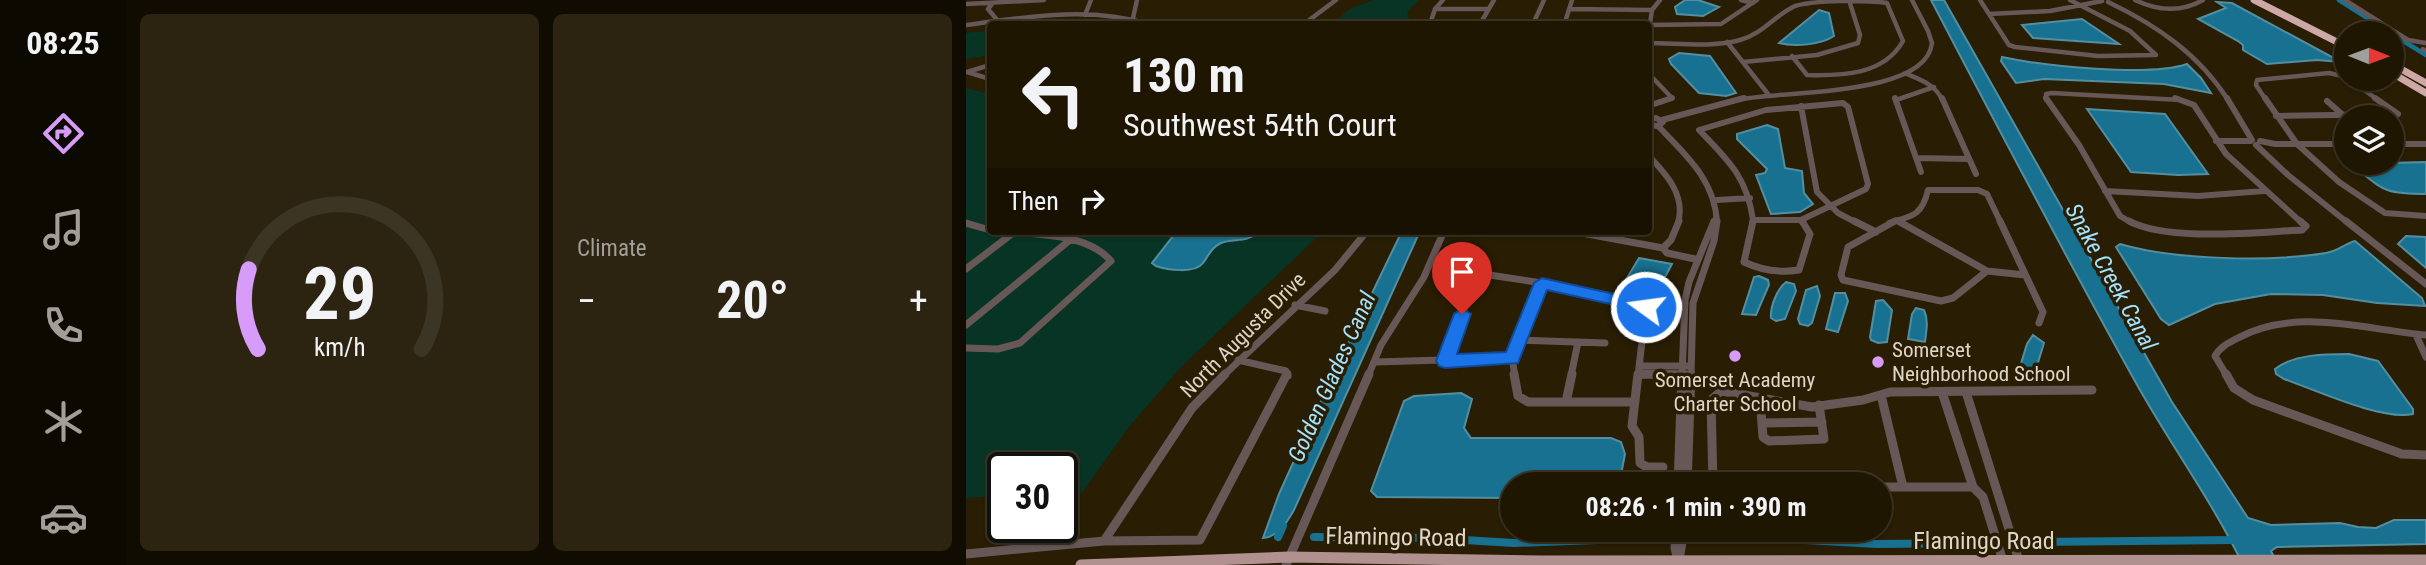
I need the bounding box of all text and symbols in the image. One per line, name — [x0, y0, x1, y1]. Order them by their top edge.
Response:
north arrow — [2334, 21, 2404, 91]
map controls — [2334, 21, 2404, 175]
text: 08:25 — [26, 24, 100, 62]
text: 130 m — [1123, 47, 1245, 104]
icon: left — [1008, 49, 1099, 140]
button: layers — [2334, 105, 2404, 175]
text: Southwest 54th Court — [1123, 106, 1397, 144]
icon: directions — [39, 109, 88, 158]
icon: right — [1073, 182, 1111, 220]
text: Then — [1008, 186, 1059, 216]
water label: Snake Creek Canal — [2059, 199, 2163, 356]
icon: music — [39, 205, 88, 254]
text: Climate — [577, 235, 647, 262]
pin — [1432, 242, 1492, 314]
text: 29 — [303, 251, 376, 337]
icon: arrive — [1443, 253, 1481, 291]
street label: North Augusta Drive — [1176, 267, 1311, 402]
text: 20° — [716, 270, 789, 331]
position arrow — [1609, 270, 1683, 344]
text: − — [577, 279, 596, 323]
text: + — [909, 279, 928, 323]
water label: Golden Glades Canal — [1282, 287, 1382, 466]
icon: phone — [39, 301, 88, 350]
text: km/h — [314, 332, 365, 361]
place label: Somerset Neighborhood School — [1892, 338, 2071, 386]
marker: Somerset Academy Charter School — [1727, 348, 1743, 364]
marker: Somerset Neighborhood School — [1870, 354, 1886, 370]
place label: Somerset Academy Charter School — [1655, 368, 1816, 416]
icon: climate — [39, 397, 88, 446]
speed limit sign: 30 — [987, 452, 1078, 543]
text: 08:26 · 1 min · 390 m — [1586, 492, 1806, 522]
icon: car — [39, 493, 88, 542]
street label: Flamingo Road — [1325, 522, 1467, 552]
street label: Flamingo Road — [1913, 527, 2055, 555]

